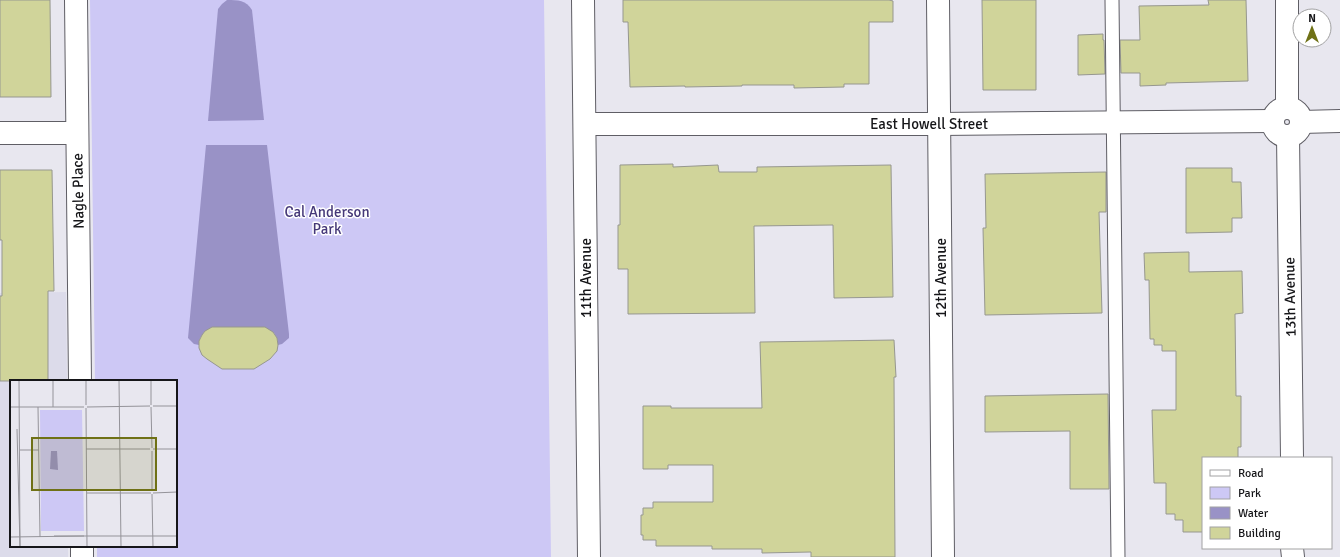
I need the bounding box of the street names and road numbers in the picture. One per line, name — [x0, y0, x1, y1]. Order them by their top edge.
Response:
street label: East Howell Street — [870, 115, 988, 133]
street label: Nagle Place — [68, 153, 88, 229]
street label: 11th Avenue — [577, 238, 595, 318]
street label: 12th Avenue — [932, 238, 950, 318]
street label: 13th Avenue — [1280, 257, 1300, 337]

